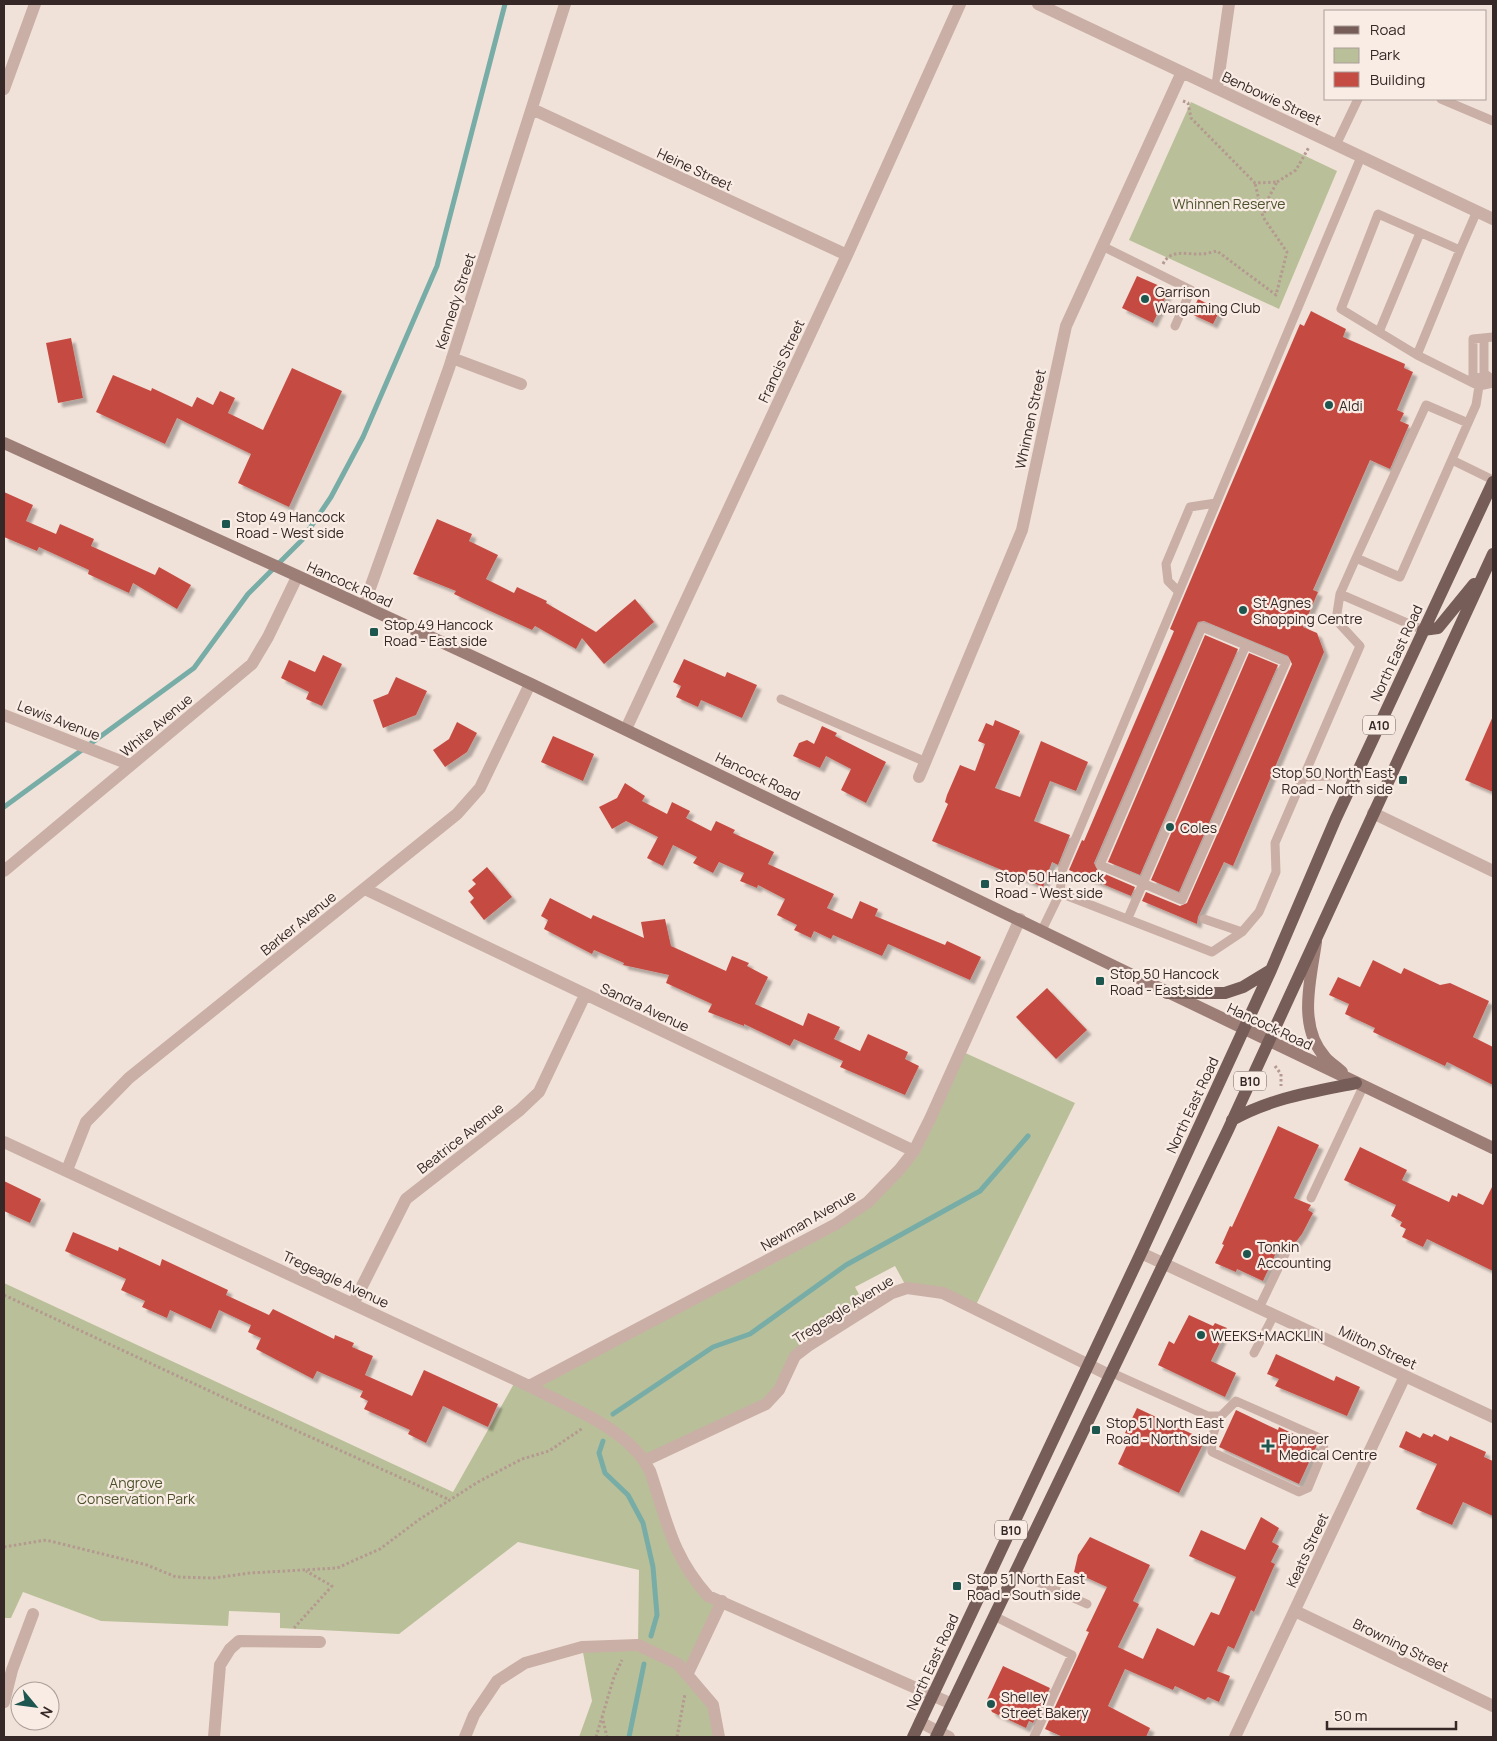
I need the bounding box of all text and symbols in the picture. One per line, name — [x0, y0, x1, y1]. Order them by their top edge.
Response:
legend — [1324, 10, 1487, 100]
text: Road — [1370, 19, 1406, 40]
text: Park — [1370, 44, 1400, 65]
street label: Benbowie Street — [1219, 67, 1325, 129]
text: Building — [1370, 69, 1425, 90]
street label: Heine Street — [654, 143, 736, 195]
park label: Whinnen Reserve — [1173, 194, 1285, 213]
street label: Kennedy Street — [430, 250, 480, 352]
place label: Garrison Wargaming Club — [1155, 282, 1261, 317]
marker: Garrison Wargaming Club — [1139, 293, 1151, 305]
street label: Francis Street — [753, 316, 809, 406]
street label: Whinnen Street — [1010, 367, 1050, 471]
place label: Aldi — [1339, 396, 1363, 415]
marker: Aldi — [1323, 399, 1335, 411]
place label: Stop 49 Hancock Road - West side — [236, 507, 346, 542]
marker: Stop 49 Hancock Road - West side — [220, 518, 232, 530]
street label: Hancock Road — [304, 557, 396, 611]
place label: St Agnes Shopping Centre — [1253, 593, 1362, 628]
street label: North East Road — [1365, 602, 1427, 704]
marker: St Agnes Shopping Centre — [1237, 604, 1249, 616]
place label: Stop 49 Hancock Road - East side — [384, 615, 494, 650]
marker: Stop 49 Hancock Road - East side — [368, 626, 380, 638]
street label: White Avenue — [116, 689, 196, 761]
street label: Lewis Avenue — [15, 696, 103, 744]
road number: A10 — [1363, 716, 1395, 734]
street label: Hancock Road — [712, 747, 804, 805]
place label: Stop 50 North East Road - North side — [1272, 763, 1393, 798]
marker: Stop 50 North East Road - North side — [1397, 774, 1409, 786]
place label: Coles — [1180, 818, 1217, 837]
marker: Coles — [1164, 821, 1176, 833]
place label: Stop 50 Hancock Road - West side — [995, 867, 1105, 902]
marker: Stop 50 Hancock Road - West side — [979, 878, 991, 890]
street label: Barker Avenue — [256, 887, 340, 959]
place label: Stop 50 Hancock Road - East side — [1110, 964, 1220, 999]
marker: Stop 50 Hancock Road - East side — [1094, 975, 1106, 987]
street label: Sandra Avenue — [597, 978, 693, 1036]
street label: Hancock Road — [1224, 998, 1316, 1054]
street label: North East Road — [1161, 1054, 1223, 1156]
road number: B10 — [1234, 1072, 1266, 1090]
street label: Beatrice Avenue — [413, 1098, 507, 1178]
street label: Newman Avenue — [757, 1185, 859, 1255]
place label: Tonkin Accounting — [1257, 1237, 1331, 1272]
street label: Tregeagle Avenue — [280, 1246, 392, 1312]
marker: Tonkin Accounting — [1241, 1248, 1253, 1260]
street label: Tregeagle Avenue — [789, 1270, 897, 1348]
street label: Milton Street — [1336, 1321, 1420, 1374]
place label: WEEKS+MACKLIN — [1211, 1326, 1323, 1345]
marker: WEEKS+MACKLIN — [1195, 1329, 1207, 1341]
place label: Stop 51 North East Road - North side — [1106, 1413, 1224, 1448]
marker: Stop 51 North East Road - North side — [1090, 1424, 1102, 1436]
place label: Pioneer Medical Centre — [1279, 1429, 1377, 1464]
marker: Pioneer Medical Centre — [1261, 1439, 1275, 1453]
park label: Angrove Conservation Park — [77, 1473, 196, 1508]
street label: Keats Street — [1281, 1509, 1333, 1590]
road number: B10 — [995, 1520, 1027, 1540]
place label: Stop 51 North East Road - South side — [967, 1569, 1085, 1604]
marker: Stop 51 North East Road - South side — [951, 1580, 963, 1592]
street label: North East Road — [901, 1611, 963, 1713]
street label: Browning Street — [1350, 1614, 1452, 1677]
north arrow — [10, 1681, 60, 1731]
place label: Shelley Street Bakery — [1001, 1687, 1089, 1722]
marker: Shelley Street Bakery — [985, 1698, 997, 1710]
scale bar — [1327, 1698, 1456, 1730]
text: N — [36, 1704, 58, 1722]
text: 50 m — [1334, 1705, 1368, 1726]

